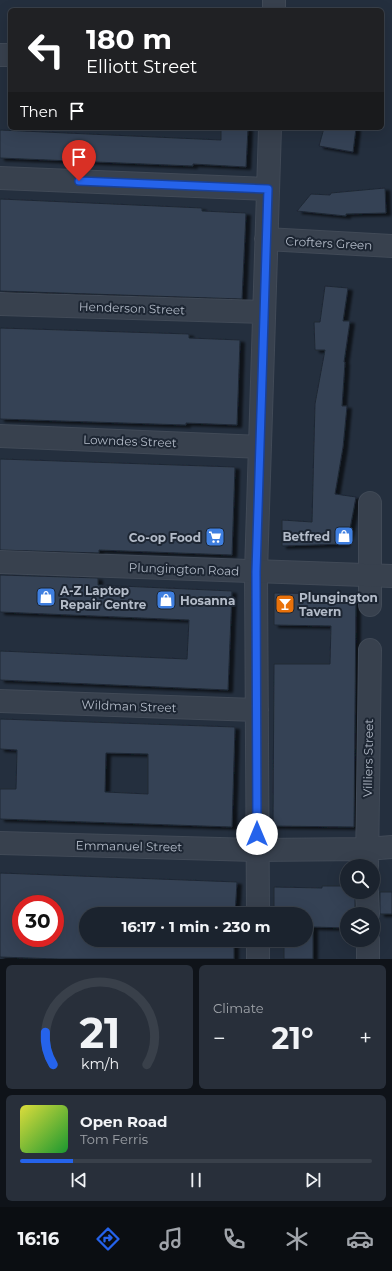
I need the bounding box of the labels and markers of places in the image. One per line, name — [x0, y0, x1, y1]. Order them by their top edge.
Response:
pin — [62, 140, 96, 181]
shop icon: Betfred — [333, 525, 355, 547]
supermarket icon: Co-op Food — [204, 526, 226, 548]
place label: Betfred — [282, 529, 330, 544]
place label: Co-op Food — [129, 530, 201, 545]
place label: A-Z Laptop Repair Centre — [59, 583, 147, 612]
shop icon: A-Z Laptop Repair Centre — [35, 586, 57, 608]
shop icon: Hosanna — [155, 589, 177, 611]
place label: Plungington Tavern — [299, 590, 378, 619]
place label: Hosanna — [180, 593, 235, 608]
bar icon: Plungington Tavern — [274, 593, 296, 615]

